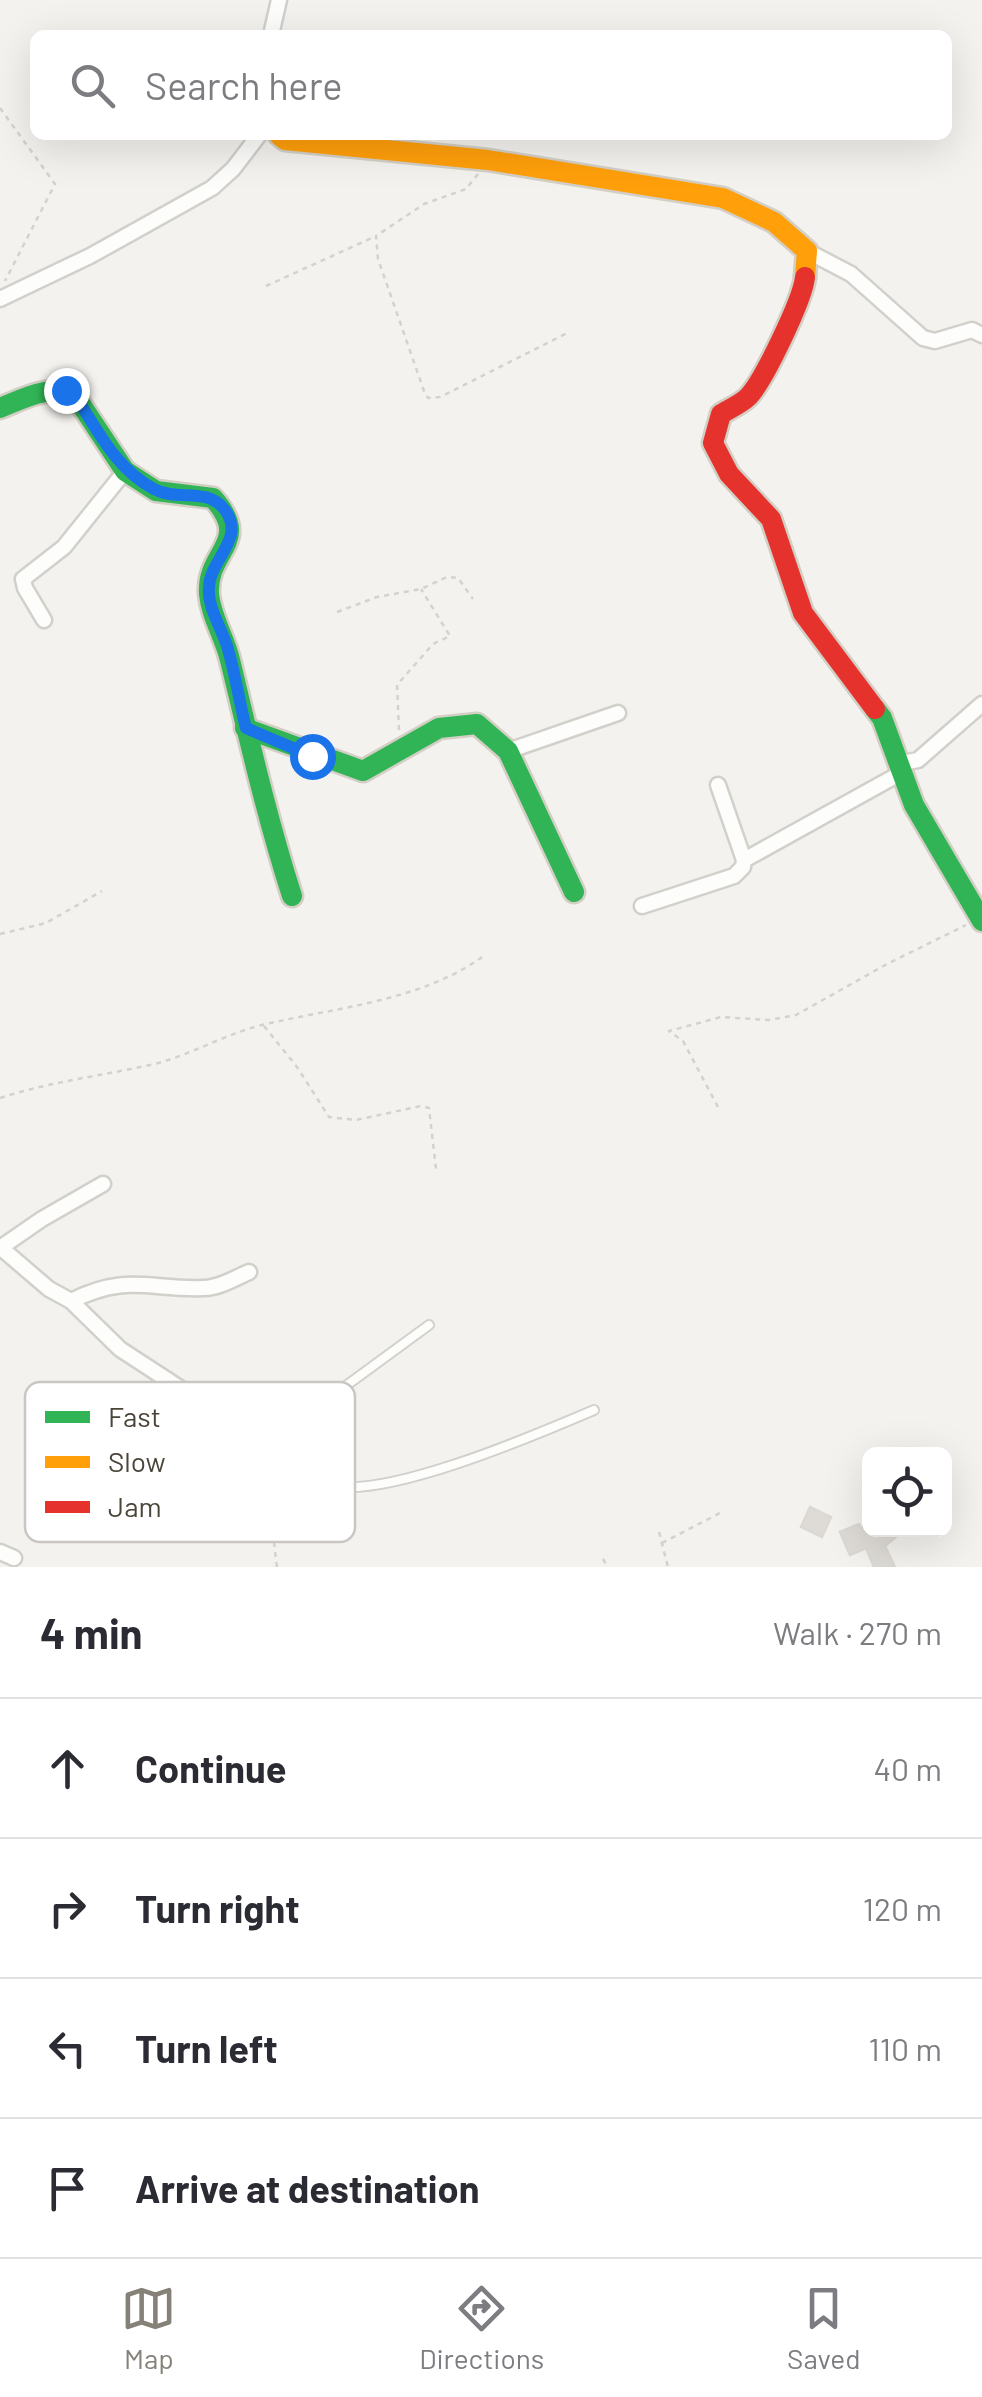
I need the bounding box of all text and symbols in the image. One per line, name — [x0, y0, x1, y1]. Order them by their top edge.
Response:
search box — [30, 30, 952, 140]
icon: search — [65, 58, 120, 113]
text: Search here — [145, 62, 343, 108]
route end — [44, 368, 90, 414]
route start — [290, 734, 336, 780]
legend — [25, 1382, 355, 1542]
text: Fast — [108, 1399, 161, 1433]
text: Slow — [108, 1444, 166, 1478]
map controls — [862, 1447, 952, 1537]
button: locate — [862, 1447, 952, 1537]
text: Jam — [108, 1489, 162, 1523]
text: 4 min — [40, 1607, 143, 1657]
text: Walk · 270 m — [773, 1613, 942, 1651]
icon: ahead — [40, 1741, 95, 1796]
text: Continue — [135, 1745, 286, 1791]
text: 40 m — [873, 1749, 942, 1787]
icon: right — [40, 1881, 95, 1936]
text: Turn right — [135, 1885, 300, 1931]
text: 120 m — [863, 1889, 942, 1927]
icon: left — [40, 2021, 95, 2076]
text: Turn left — [135, 2025, 278, 2071]
text: 110 m — [869, 2029, 942, 2067]
icon: arrive — [40, 2161, 95, 2216]
text: Arrive at destination — [135, 2165, 480, 2211]
tab: Map — [121, 2281, 176, 2375]
tab: Directions — [419, 2281, 544, 2375]
tab: Saved — [787, 2281, 861, 2375]

